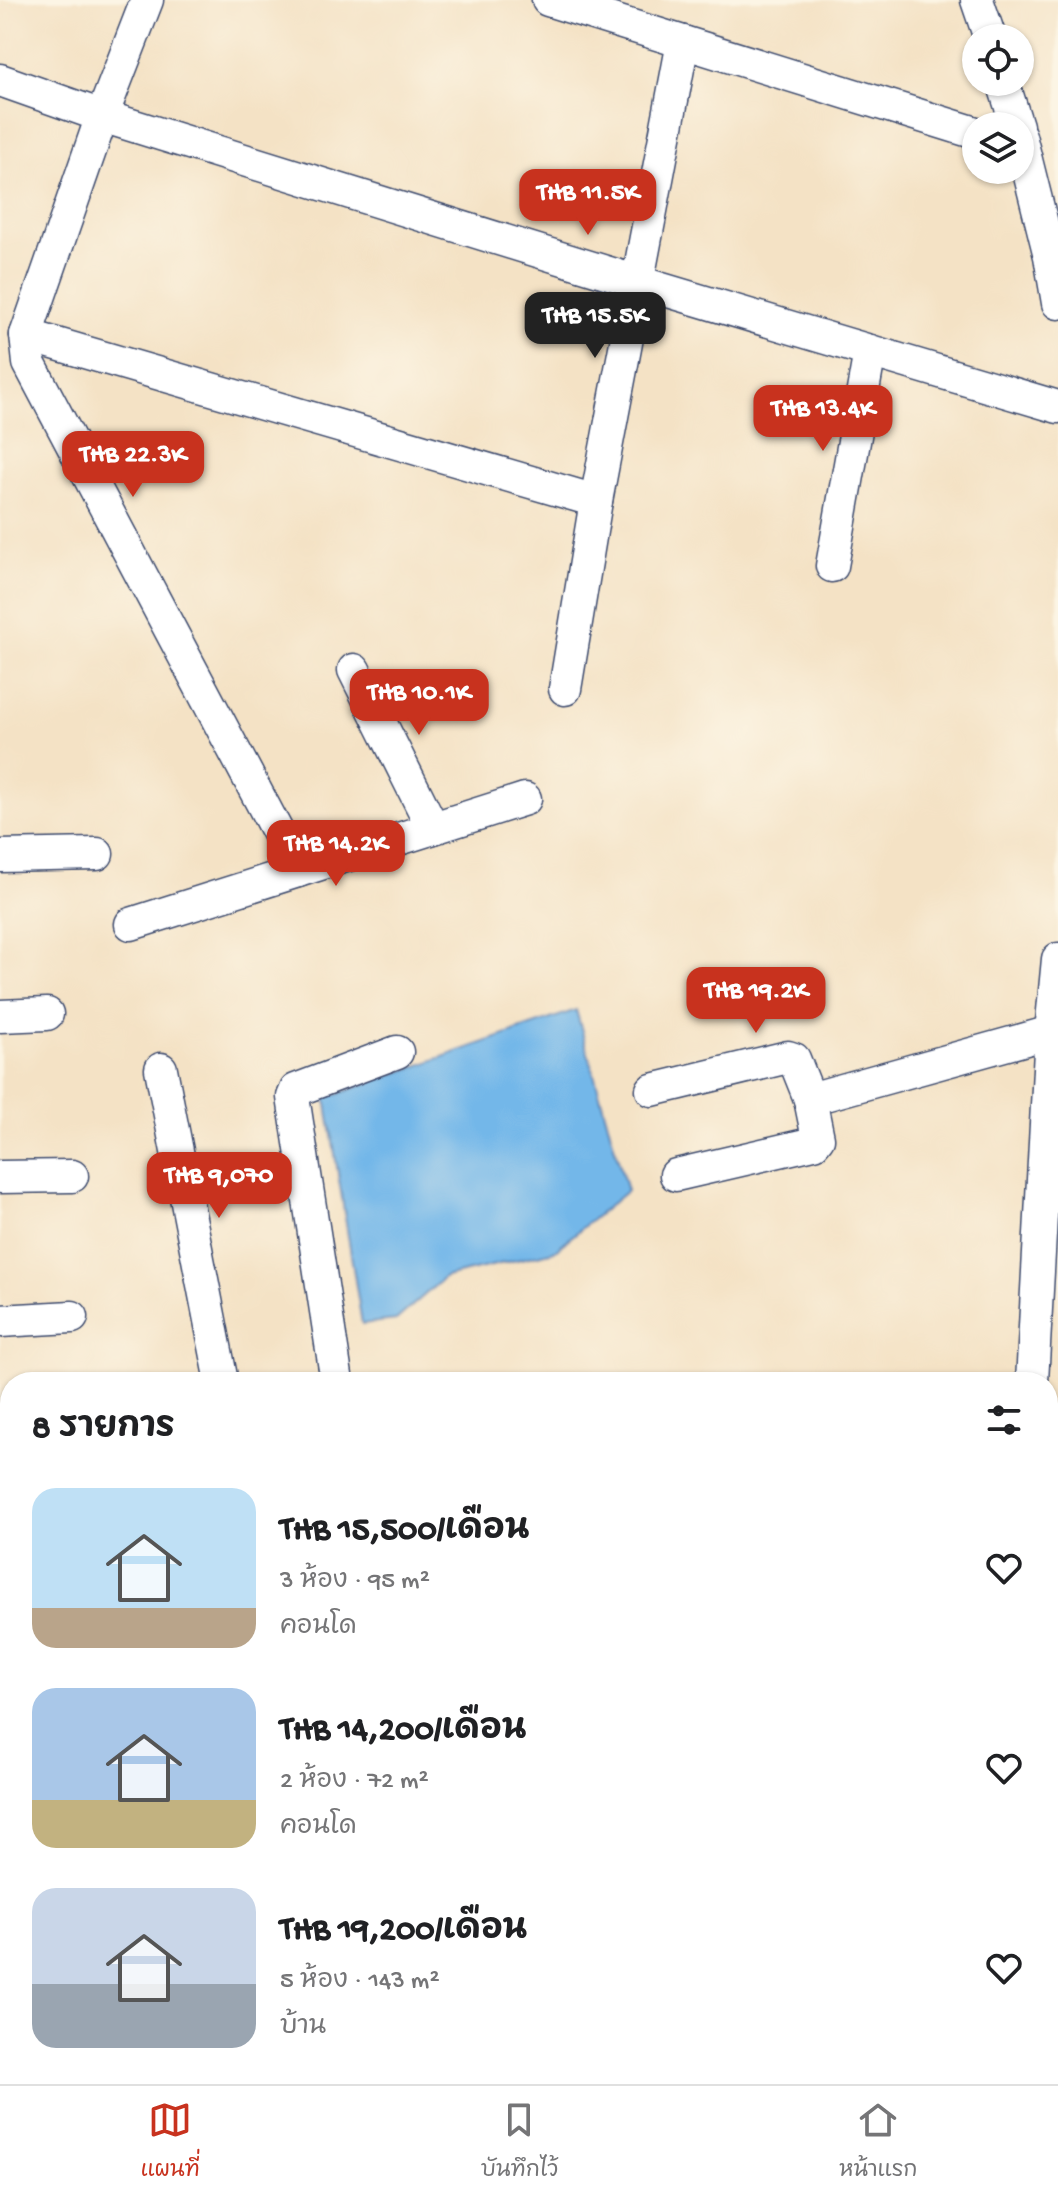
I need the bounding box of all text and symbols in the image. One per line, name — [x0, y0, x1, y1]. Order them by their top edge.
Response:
map controls — [962, 24, 1034, 184]
button: locate — [962, 24, 1034, 96]
button: layers — [962, 112, 1034, 184]
pin: THB 11.5K — [496, 169, 680, 237]
text: THB 11.5K — [537, 179, 639, 210]
pin: THB 15.5K — [503, 292, 687, 360]
text: THB 15.5K — [543, 302, 647, 333]
pin: THB 13.4K — [731, 385, 915, 453]
text: THB 13.4K — [771, 395, 875, 426]
pin: THB 22.3K — [41, 431, 225, 499]
text: THB 22.3K — [80, 441, 186, 472]
pin: THB 10.1K — [327, 669, 511, 737]
text: THB 10.1K — [368, 679, 470, 710]
pin: THB 14.2K — [244, 820, 428, 888]
text: THB 14.2K — [285, 830, 387, 861]
pin: THB 19.2K — [664, 967, 848, 1035]
text: THB 19.2K — [704, 977, 808, 1008]
pin: THB 9,070 — [127, 1152, 311, 1220]
text: THB 9,070 — [165, 1162, 273, 1193]
icon: filters — [982, 1398, 1026, 1442]
text: 8 รายการ — [32, 1410, 175, 1450]
text: THB 15,500/เดือน — [280, 1512, 529, 1552]
icon: home — [96, 1520, 192, 1616]
icon: heart — [982, 1546, 1026, 1590]
text: 3 ห้อง · 95 m² — [280, 1567, 430, 1598]
text: คอนโด — [280, 1613, 357, 1644]
text: THB 14,200/เดือน — [280, 1712, 526, 1752]
icon: home — [96, 1720, 192, 1816]
icon: heart — [982, 1746, 1026, 1790]
text: 2 ห้อง · 72 m² — [280, 1767, 429, 1798]
text: คอนโด — [280, 1813, 357, 1844]
text: THB 19,200/เดือน — [280, 1912, 527, 1952]
icon: home — [96, 1920, 192, 2016]
icon: heart — [982, 1946, 1026, 1990]
text: 5 ห้อง · 143 m² — [280, 1967, 440, 1998]
text: บ้าน — [280, 2013, 326, 2044]
tab: แผนที่ — [140, 2098, 200, 2185]
tab: บันทึกไว้ — [481, 2098, 558, 2185]
tab: หน้าแรก — [839, 2098, 918, 2185]

